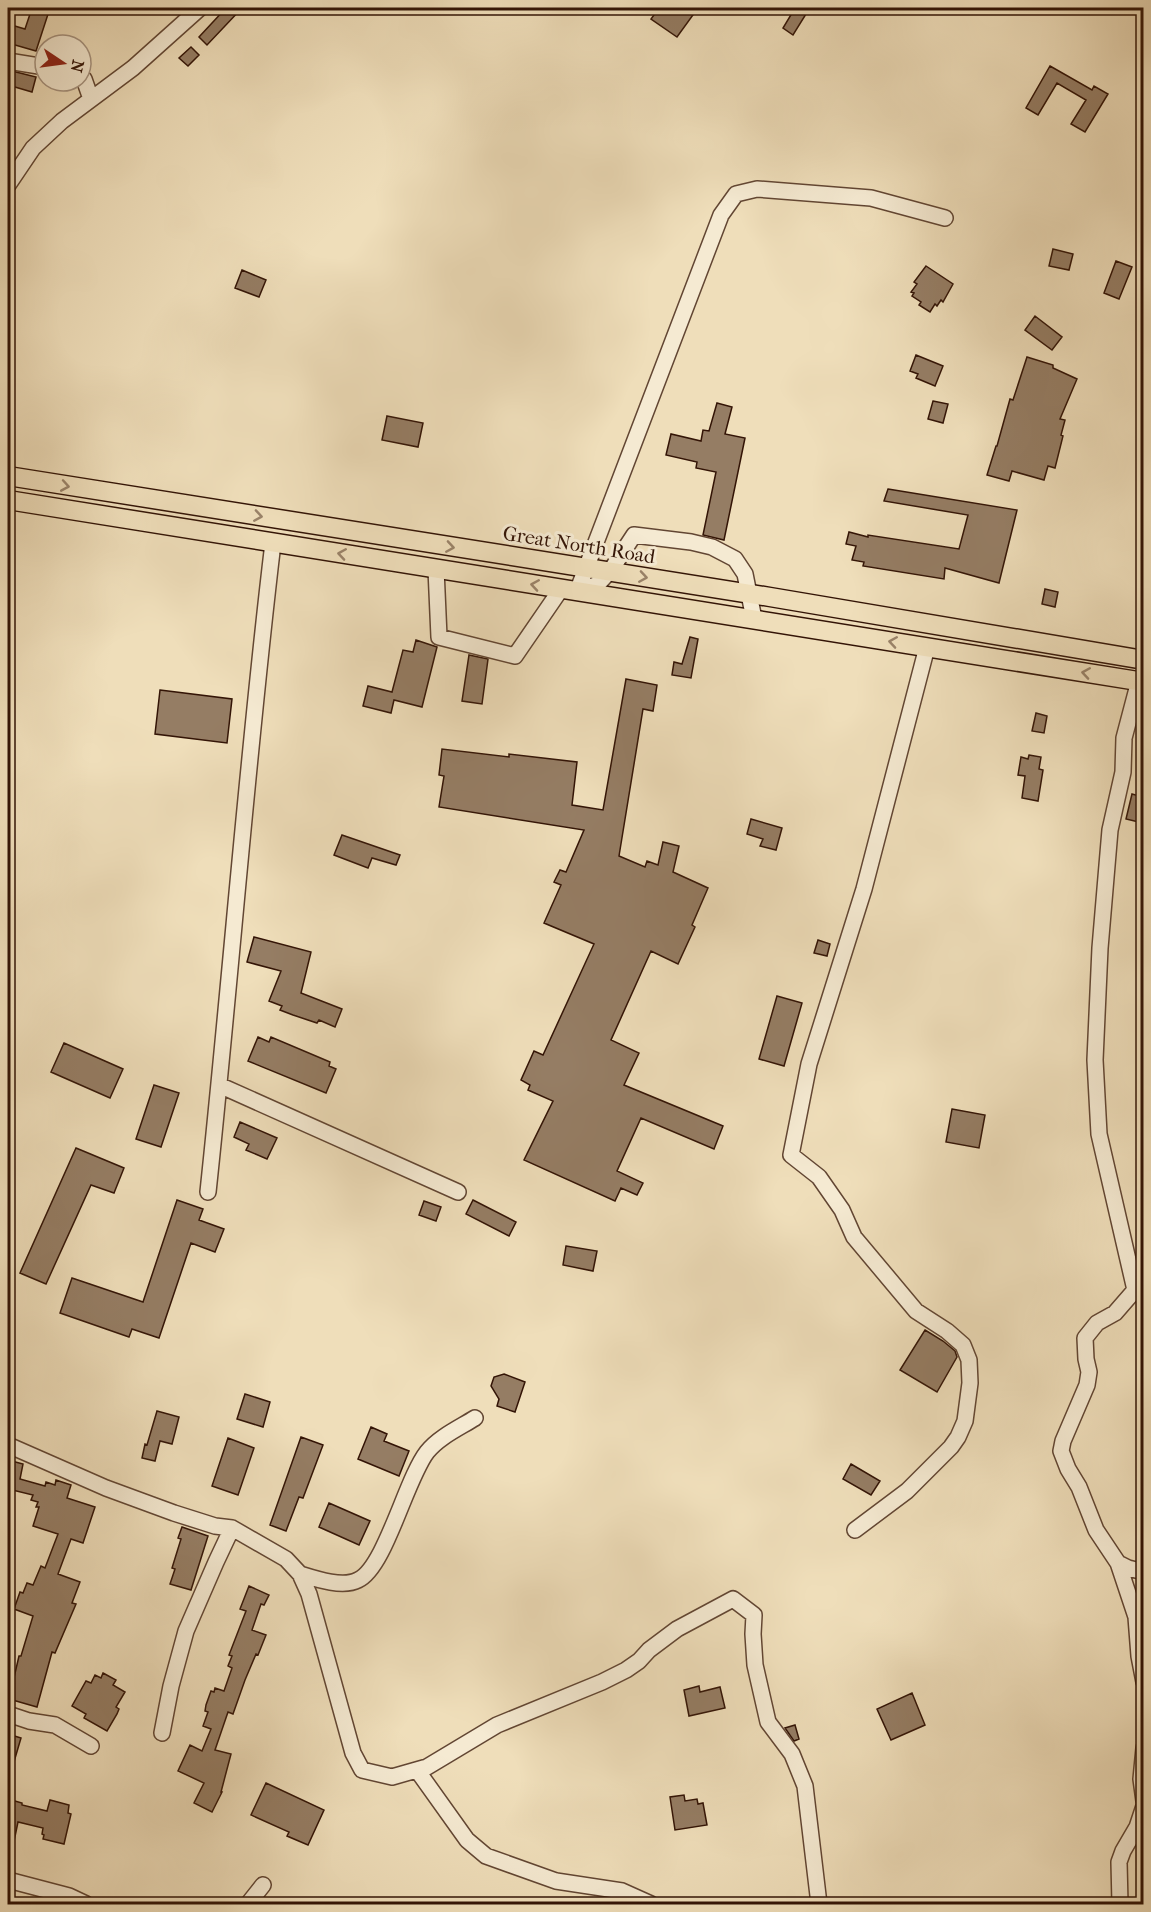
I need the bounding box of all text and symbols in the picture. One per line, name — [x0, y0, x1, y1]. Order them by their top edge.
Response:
north arrow — [33, 33, 93, 93]
text: N — [66, 58, 88, 75]
one-way arrow — [61, 479, 70, 491]
one-way arrow — [253, 510, 262, 522]
street label: Great North Road — [501, 522, 658, 569]
one-way arrow — [445, 540, 455, 553]
one-way arrow — [338, 548, 348, 561]
one-way arrow — [638, 571, 648, 583]
one-way arrow — [530, 579, 539, 591]
one-way arrow — [889, 636, 898, 648]
one-way arrow — [1081, 667, 1090, 679]

